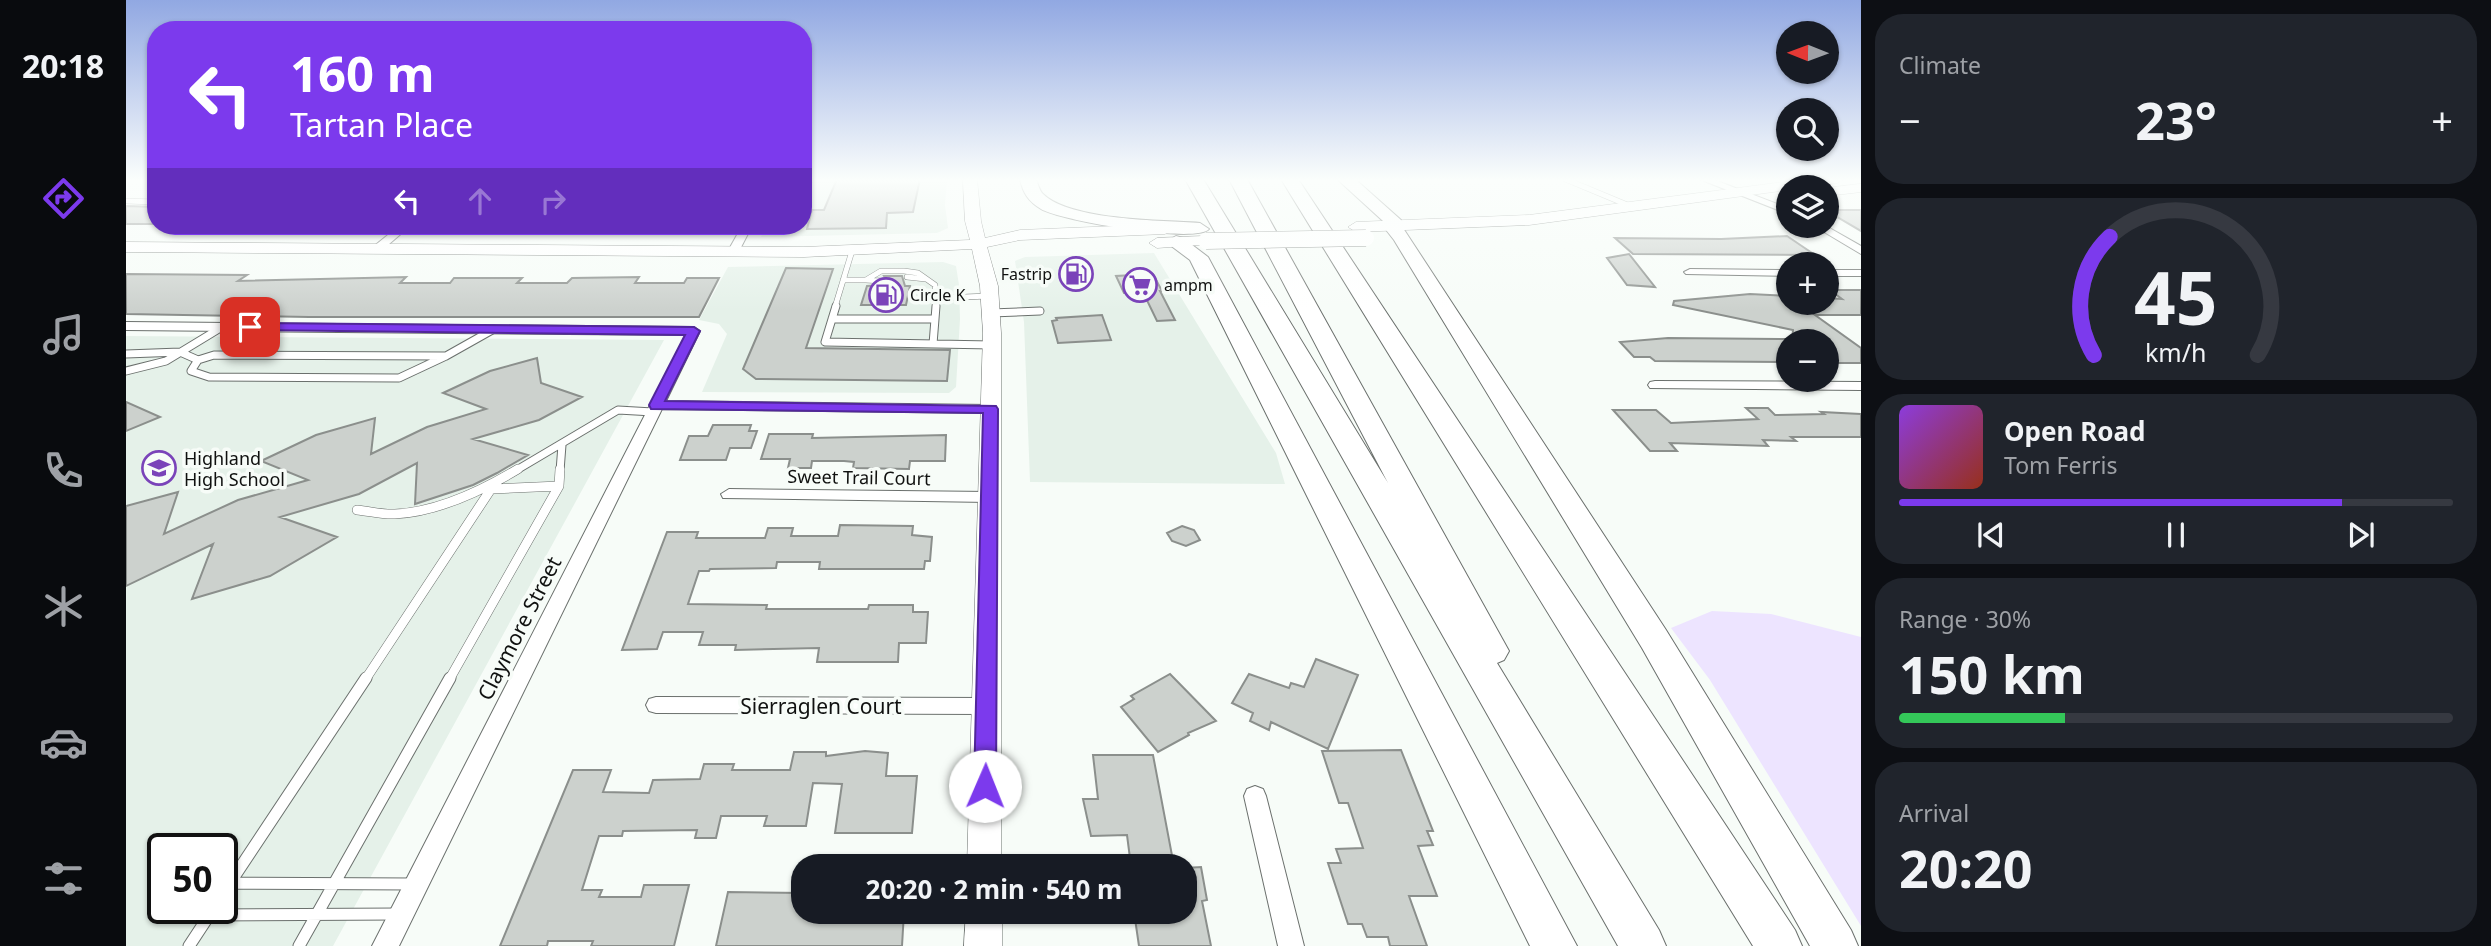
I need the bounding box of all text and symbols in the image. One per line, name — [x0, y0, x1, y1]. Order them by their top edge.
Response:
north arrow — [1776, 21, 1839, 84]
map controls — [1776, 21, 1839, 392]
text: 160 m — [290, 40, 435, 106]
text: 20:18 — [22, 44, 104, 87]
icon: left — [175, 49, 266, 140]
text: Climate — [1899, 49, 1981, 81]
text: 23° — [2135, 84, 2217, 155]
text: − — [1899, 94, 1921, 146]
text: + — [2431, 94, 2453, 146]
button: search — [1776, 98, 1839, 161]
text: Tartan Place — [290, 103, 473, 146]
icon: directions — [39, 174, 88, 223]
button: layers — [1776, 175, 1839, 238]
icon: left — [388, 182, 426, 220]
icon: ahead — [461, 182, 499, 220]
icon: right — [534, 182, 572, 220]
text: 45 — [2134, 247, 2218, 346]
button: + — [1776, 252, 1839, 315]
fuel station icon: Fastrip — [1057, 255, 1095, 293]
place label: Fastrip — [1001, 263, 1052, 285]
supermarket icon: ampm — [1121, 266, 1159, 304]
place label: ampm — [1164, 274, 1213, 296]
fuel station icon: Circle K — [867, 276, 905, 314]
place label: Circle K — [910, 284, 966, 306]
pin — [220, 297, 280, 357]
icon: arrive — [231, 308, 269, 346]
icon: music — [39, 310, 88, 359]
button: − — [1776, 329, 1839, 392]
text: km/h — [2145, 335, 2207, 369]
text: Open Road — [2004, 413, 2146, 449]
icon: phone — [39, 446, 88, 495]
place label: Highland High School — [184, 446, 285, 491]
school or university icon: Highland High School — [140, 449, 178, 487]
text: Tom Ferris — [2004, 449, 2117, 481]
street label: Sweet Trail Court — [787, 464, 931, 490]
icon: previous — [1972, 516, 2010, 554]
icon: pause — [2157, 516, 2195, 554]
icon: next — [2342, 516, 2380, 554]
street label: Claymore Street — [471, 551, 567, 705]
icon: climate — [39, 582, 88, 631]
text: Range · 30% — [1899, 603, 2031, 635]
text: 150 km — [1899, 638, 2085, 709]
street label: Sierraglen Court — [740, 692, 902, 720]
icon: car — [39, 718, 88, 767]
position arrow — [948, 749, 1022, 823]
text: Arrival — [1899, 797, 1969, 829]
text: 20:20 — [1899, 832, 2033, 903]
speed limit sign: 50 — [147, 833, 238, 924]
icon: filters — [39, 854, 88, 903]
text: 20:20 · 2 min · 540 m — [866, 871, 1122, 907]

